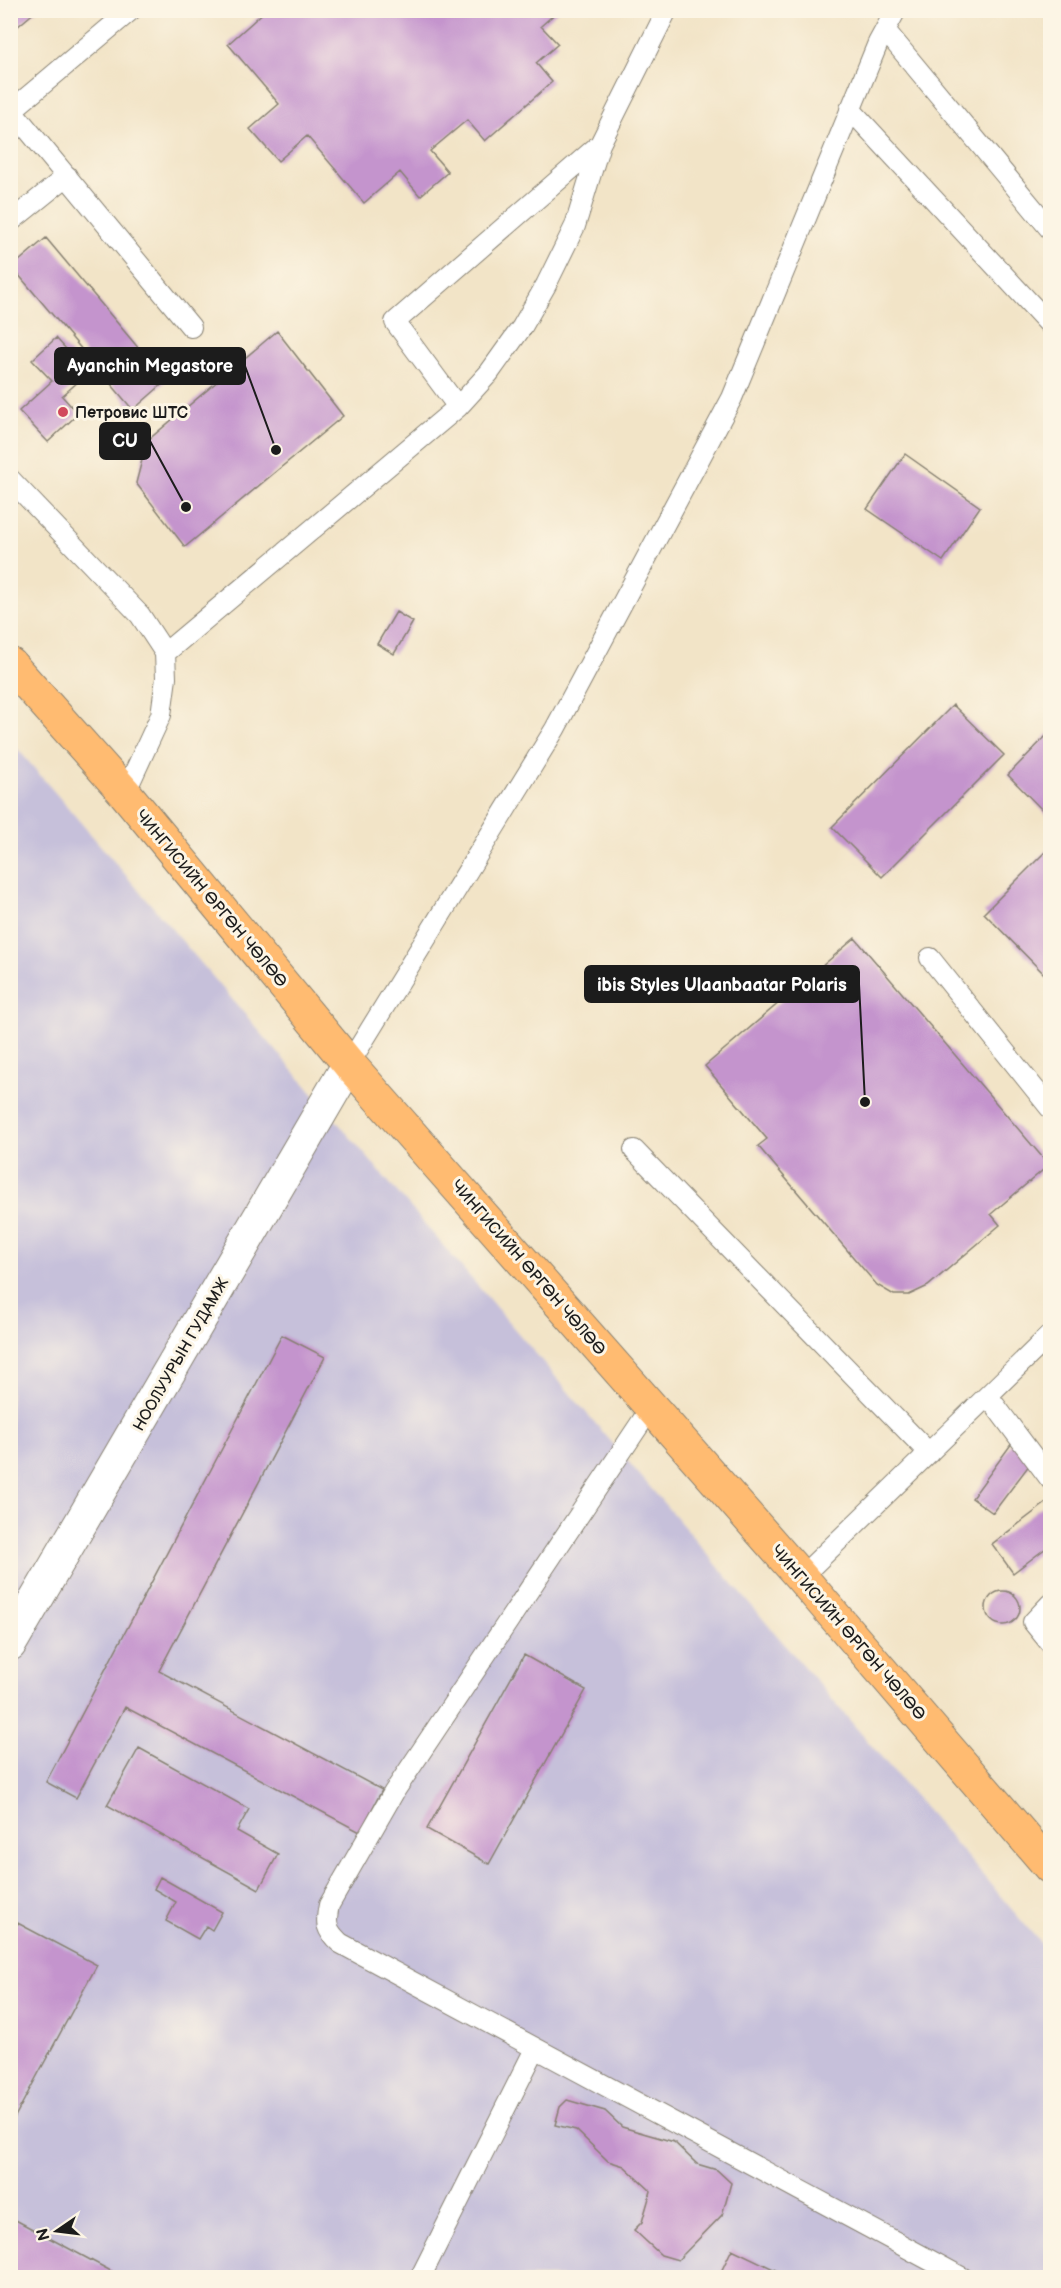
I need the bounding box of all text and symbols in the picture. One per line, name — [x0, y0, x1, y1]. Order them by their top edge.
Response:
callout: Ayanchin Megastore — [55, 348, 245, 384]
text: Ayanchin Megastore — [66, 356, 233, 377]
place label: Петровис ШТС — [75, 404, 188, 423]
marker: Петровис ШТС — [56, 405, 70, 419]
callout: CU — [100, 423, 150, 459]
text: CU — [112, 431, 138, 452]
street label: ЧИНГИСИЙН ӨРГӨН ЧӨЛӨӨ — [131, 806, 291, 991]
callout: ibis Styles Ulaanbaatar Polaris — [585, 966, 859, 1002]
text: ibis Styles Ulaanbaatar Polaris — [597, 975, 847, 996]
street label: ЧИНГИСИЙН ӨРГӨН ЧӨЛӨӨ — [447, 1177, 609, 1359]
street label: НООЛУУРЫН ГУДАМЖ — [130, 1275, 233, 1435]
street label: ЧИНГИСИЙН ӨРГӨН ЧӨЛӨӨ — [767, 1542, 929, 1724]
north arrow — [27, 2201, 87, 2261]
text: N — [33, 2226, 55, 2242]

